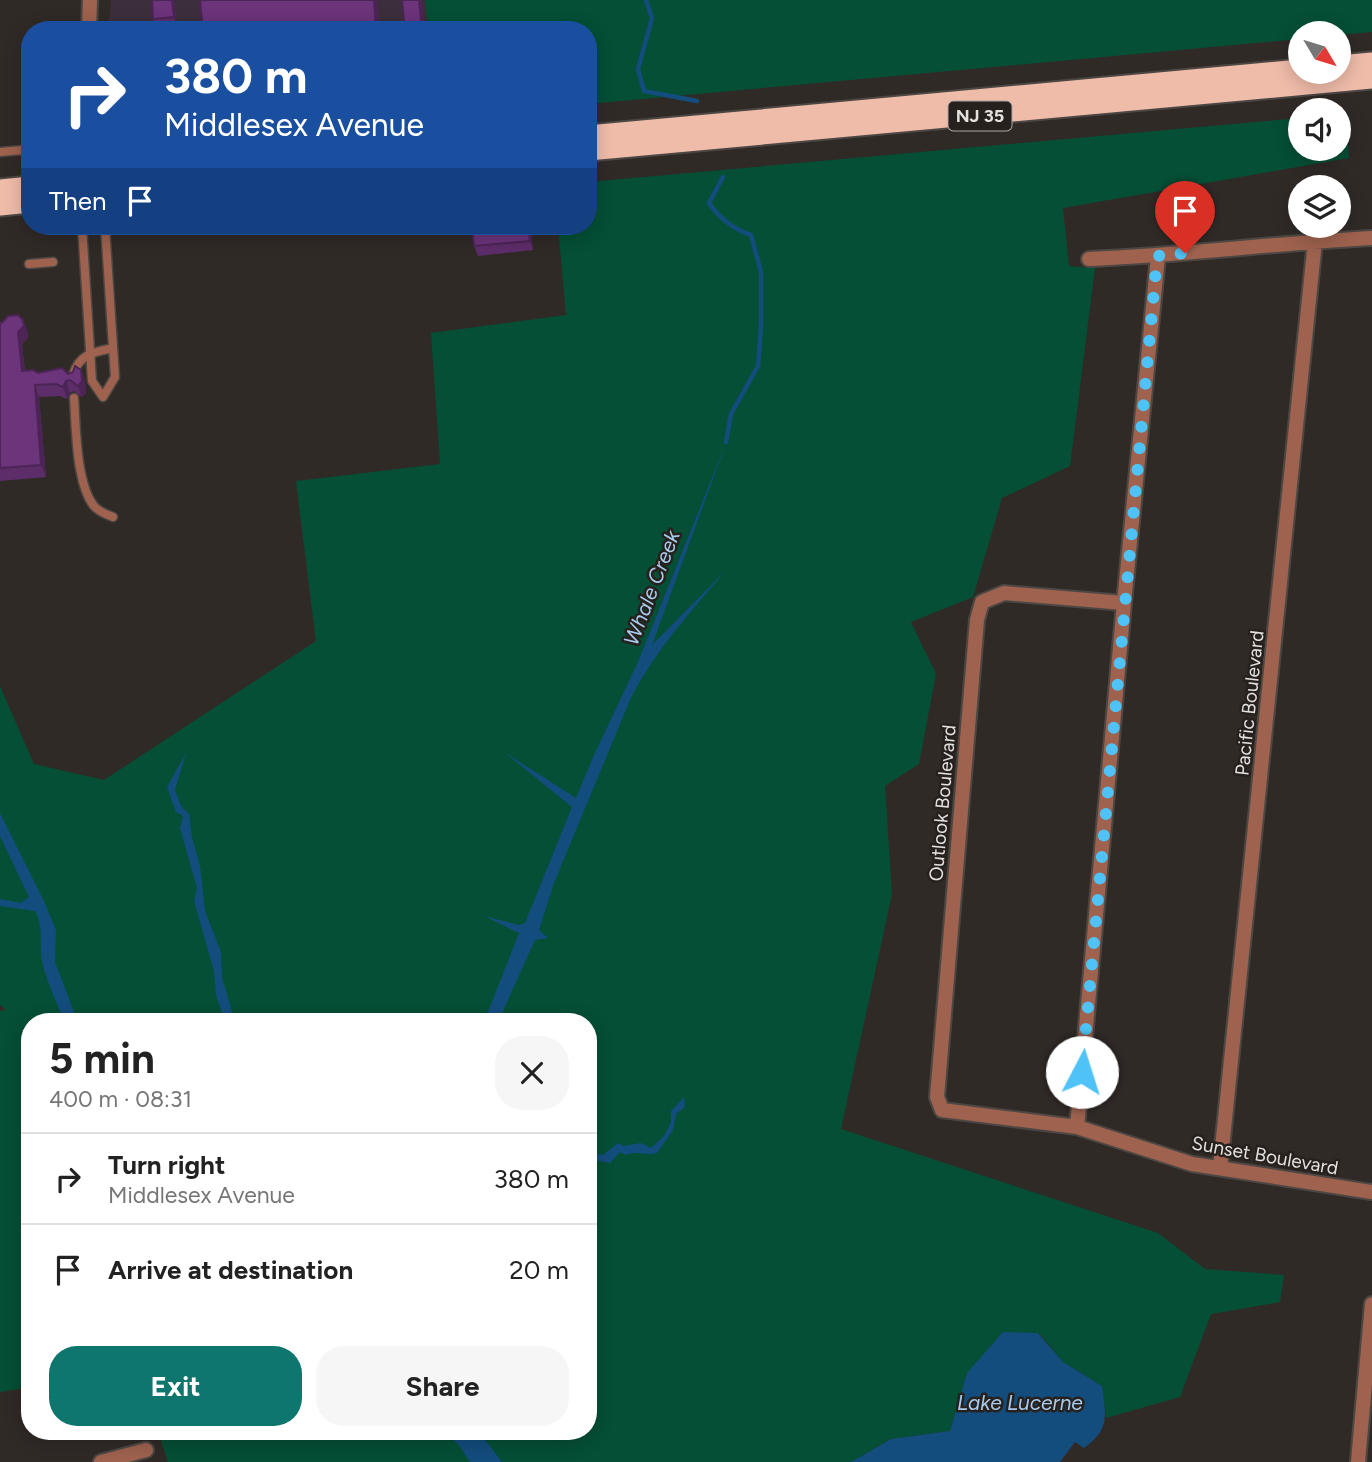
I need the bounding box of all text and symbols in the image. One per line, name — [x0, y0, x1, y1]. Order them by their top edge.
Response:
north arrow — [1288, 21, 1351, 84]
map controls — [1288, 21, 1351, 238]
text: 380 m — [164, 46, 307, 105]
icon: right — [49, 49, 140, 140]
button: sound — [1288, 98, 1351, 161]
road number: NJ 35 — [948, 102, 1012, 131]
text: Middlesex Avenue — [164, 106, 424, 144]
button: layers — [1288, 175, 1351, 238]
pin — [1155, 181, 1215, 253]
icon: arrive — [121, 182, 159, 220]
text: Then — [49, 185, 107, 217]
icon: arrive — [1166, 192, 1204, 230]
water label: Whale Creek — [618, 526, 685, 649]
street label: Pacific Boulevard — [1230, 629, 1269, 777]
street label: Outlook Boulevard — [924, 724, 961, 882]
text: 5 min — [49, 1033, 155, 1084]
position arrow — [1045, 1035, 1119, 1109]
button: close — [495, 1036, 569, 1110]
text: 400 m · 08:31 — [49, 1085, 192, 1113]
street label: Sunset Boulevard — [1190, 1131, 1340, 1180]
text: Turn right — [108, 1149, 225, 1181]
icon: right — [49, 1160, 87, 1198]
text: 380 m — [494, 1163, 569, 1195]
text: Middlesex Avenue — [108, 1181, 295, 1209]
icon: arrive — [49, 1251, 87, 1289]
text: Arrive at destination — [108, 1254, 353, 1286]
text: 20 m — [509, 1254, 569, 1286]
button: Exit — [49, 1346, 302, 1426]
button: Share — [316, 1346, 569, 1426]
water label: Lake Lucerne — [957, 1390, 1083, 1415]

